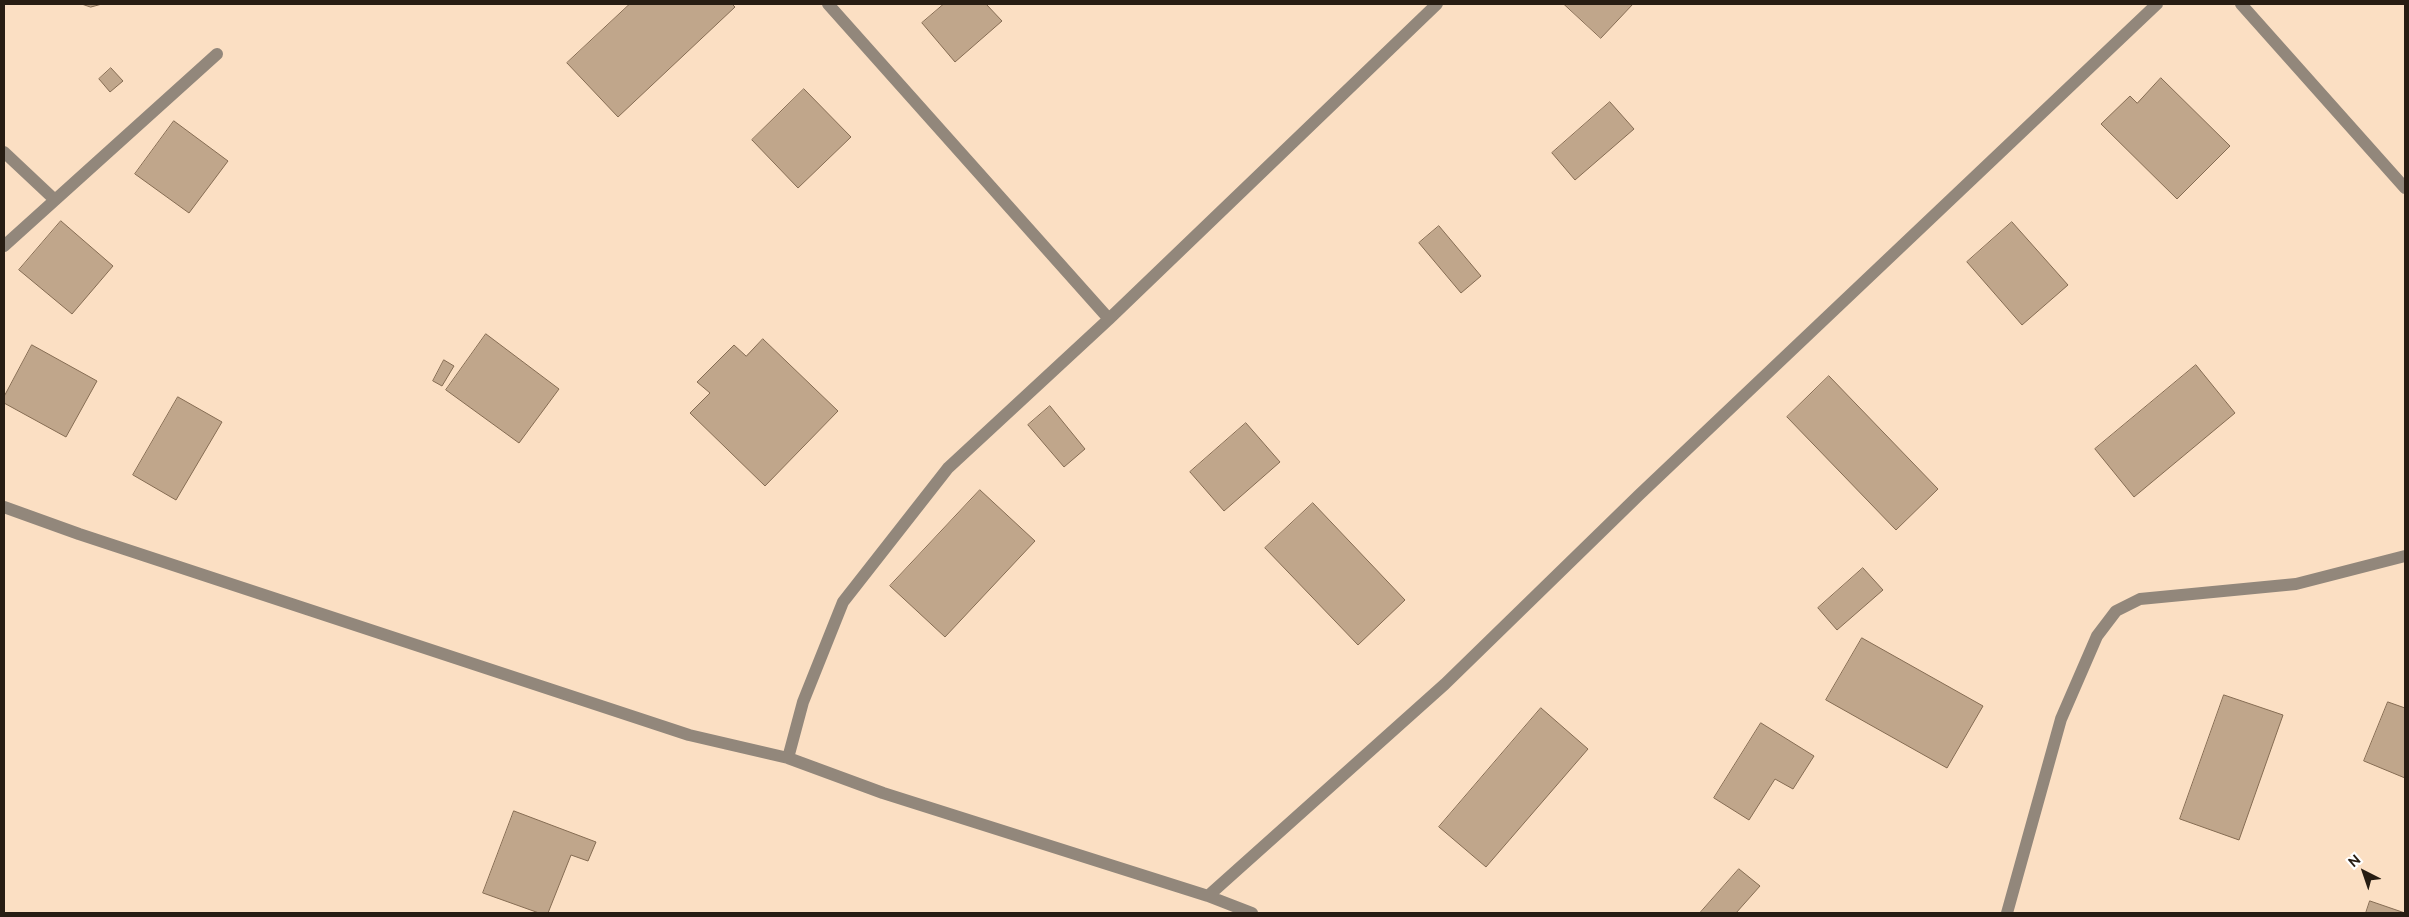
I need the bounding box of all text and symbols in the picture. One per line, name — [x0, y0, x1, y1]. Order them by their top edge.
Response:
north arrow — [2339, 847, 2389, 897]
text: N — [2345, 851, 2363, 870]

